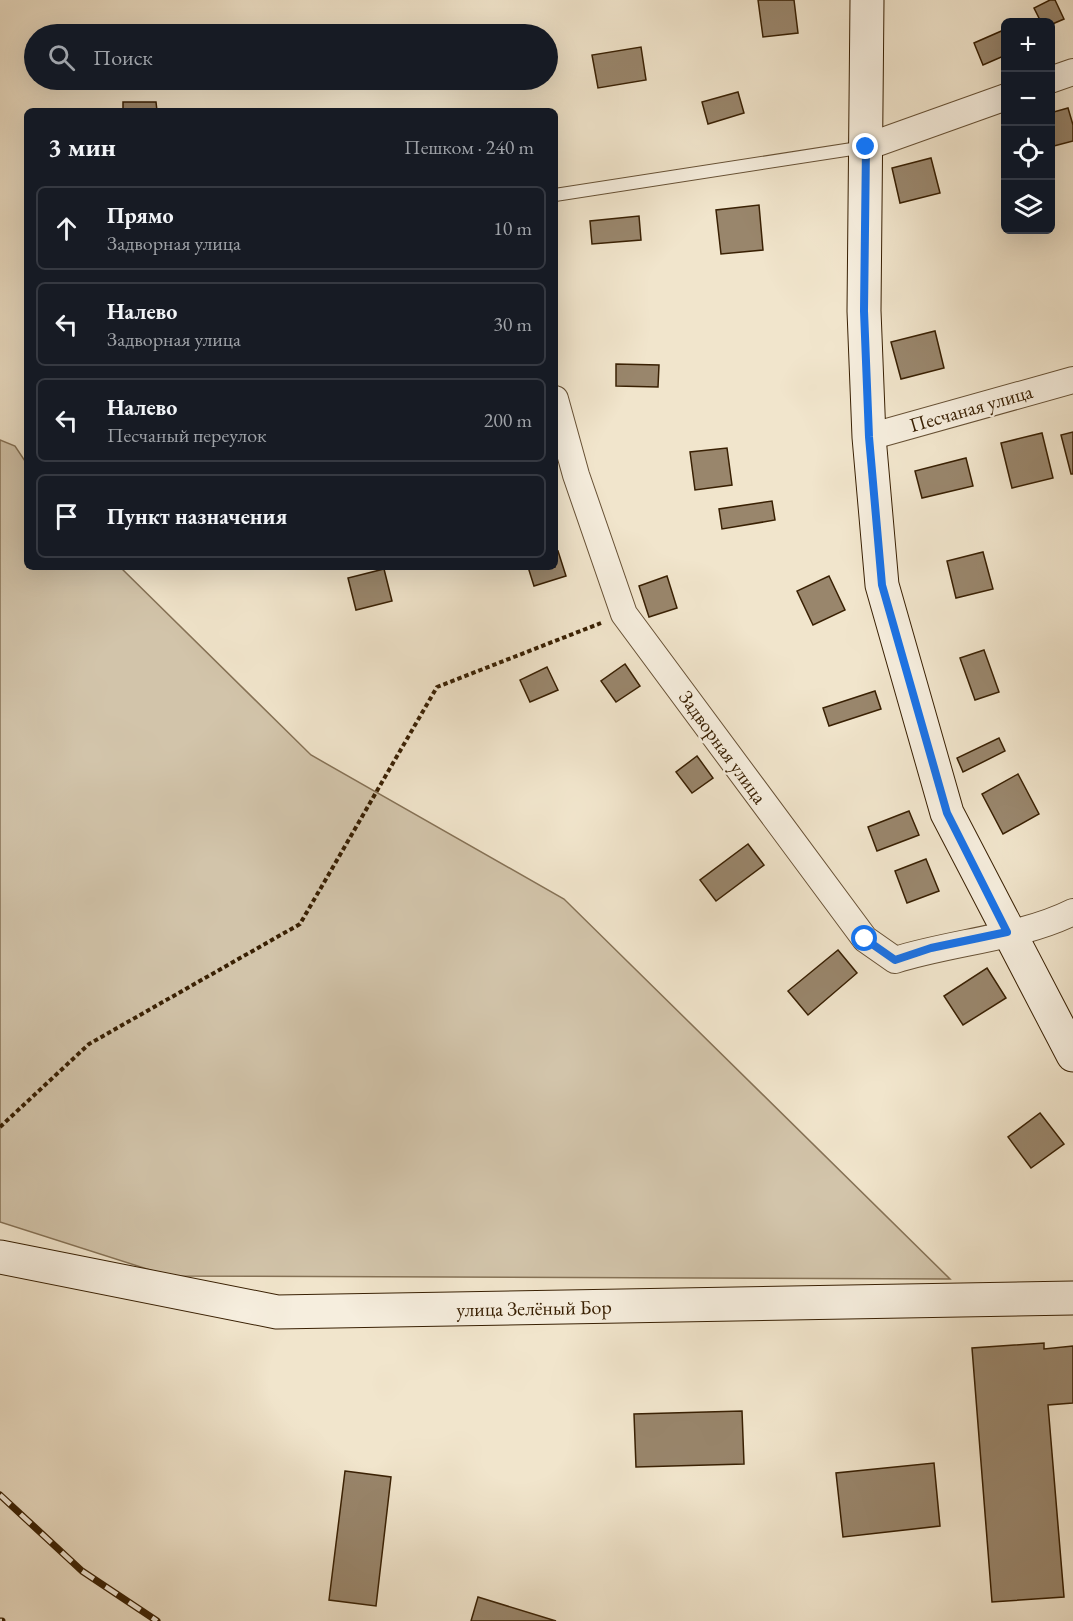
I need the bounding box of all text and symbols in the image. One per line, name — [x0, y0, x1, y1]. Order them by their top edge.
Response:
map controls — [1001, 18, 1055, 234]
button: + — [1001, 18, 1055, 72]
search box — [24, 24, 558, 90]
icon: search — [45, 41, 78, 74]
text: Поиск — [93, 43, 153, 72]
button: − — [1001, 72, 1055, 126]
button: locate — [1001, 126, 1055, 180]
text: 3 мин — [48, 130, 116, 164]
route end — [852, 133, 878, 159]
text: Пешком · 240 m — [404, 134, 534, 160]
button: layers — [1001, 180, 1055, 234]
text: Прямо — [107, 201, 174, 230]
icon: ahead — [50, 212, 83, 245]
text: 10 m — [493, 215, 532, 241]
text: Задворная улица — [107, 230, 241, 256]
text: Налево — [107, 297, 177, 326]
icon: left — [50, 308, 83, 341]
text: 30 m — [493, 311, 532, 337]
text: Задворная улица — [107, 326, 241, 352]
street label: Песчаная улица — [906, 378, 1036, 438]
text: Налево — [107, 393, 177, 422]
icon: left — [50, 404, 83, 437]
text: 200 m — [484, 407, 532, 433]
text: Песчаный переулок — [107, 422, 267, 448]
icon: arrive — [50, 500, 83, 533]
text: Пункт назначения — [107, 502, 287, 531]
street label: Задворная улица — [673, 685, 773, 809]
route start — [851, 925, 877, 951]
street label: улица Зелёный Бор — [456, 1294, 612, 1322]

